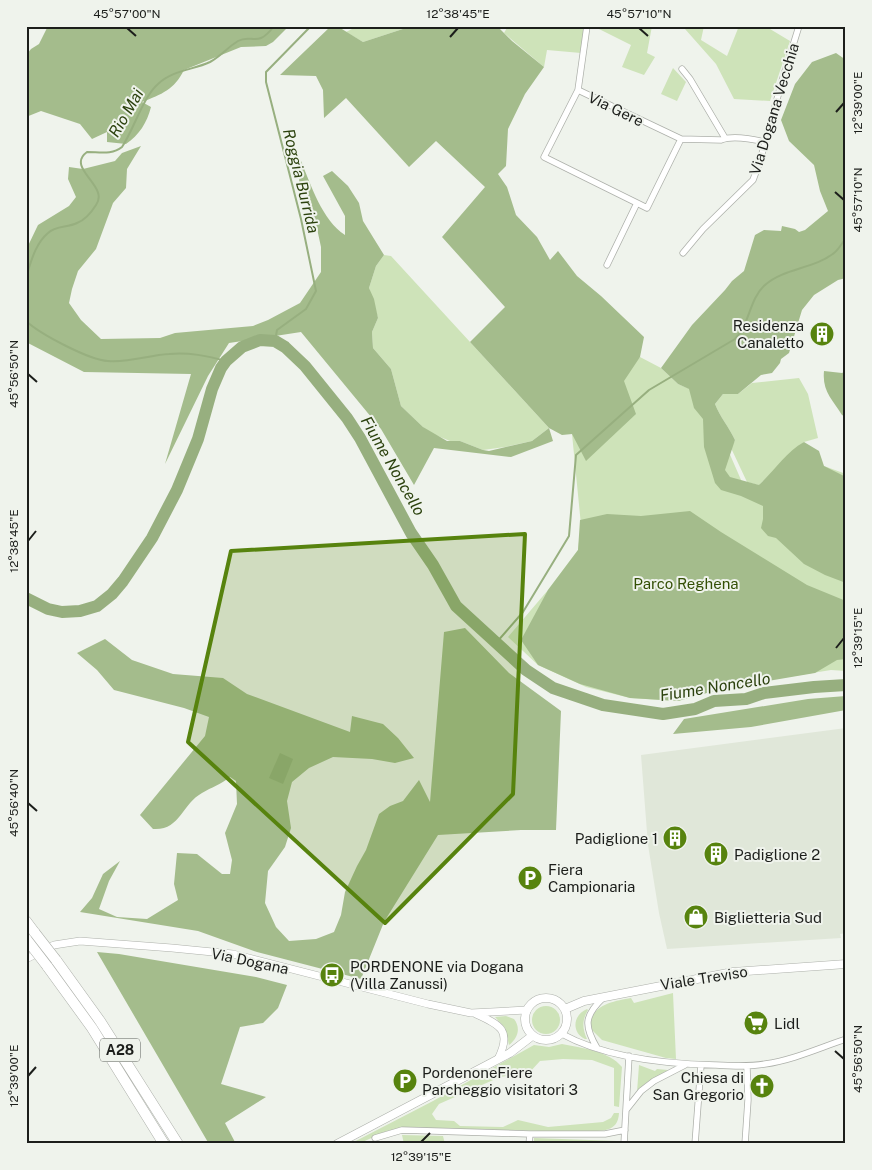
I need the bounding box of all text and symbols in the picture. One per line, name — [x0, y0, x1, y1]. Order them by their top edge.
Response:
text: 45°57'00"N — [93, 7, 161, 21]
text: 12°38'45"E — [426, 7, 490, 21]
text: 45°57'10"N — [607, 7, 671, 21]
street label: Via Dogana Vecchia — [746, 41, 802, 177]
text: 12°39'00"E — [851, 72, 865, 134]
water label: Rio Mai — [105, 85, 147, 141]
street label: Via Gere — [586, 88, 646, 130]
water label: Roggia Burrida — [279, 127, 323, 235]
text: 45°57'10"N — [851, 168, 865, 232]
place label: Residenza Canaletto — [733, 317, 804, 351]
building icon: Residenza Canaletto — [809, 321, 835, 347]
text: 45°56'50"N — [7, 340, 21, 408]
water label: Fiume Noncello — [357, 413, 429, 519]
text: 12°38'45"E — [7, 509, 21, 573]
park label: Parco Reghena — [633, 575, 739, 592]
text: 12°39'15"E — [851, 608, 865, 668]
water label: Fiume Noncello — [658, 669, 772, 705]
text: 45°56'40"N — [7, 769, 21, 837]
building icon: Padiglione 1 — [662, 825, 688, 851]
place label: Padiglione 1 — [575, 830, 658, 847]
building icon: Padiglione 2 — [703, 841, 729, 867]
place label: Padiglione 2 — [734, 846, 820, 863]
place label: Fiera Campionaria — [548, 861, 635, 895]
parking icon: Fiera Campionaria — [517, 865, 543, 891]
shop icon: Biglietteria Sud — [683, 904, 709, 930]
place label: Biglietteria Sud — [714, 909, 822, 926]
street label: Via Dogana — [210, 944, 290, 978]
place label: PORDENONE via Dogana (Villa Zanussi) — [350, 958, 523, 992]
bus stop icon: PORDENONE via Dogana (Villa Zanussi) — [319, 962, 345, 988]
street label: Viale Treviso — [659, 963, 749, 993]
supermarket icon: Lidl — [743, 1010, 769, 1036]
place label: Lidl — [774, 1015, 800, 1032]
text: 45°56'50"N — [851, 1025, 865, 1093]
road number: A28 — [100, 1038, 140, 1062]
text: 12°39'00"E — [7, 1045, 21, 1107]
place label: PordenoneFiere Parcheggio visitatori 3 — [422, 1064, 578, 1098]
parking icon: PordenoneFiere Parcheggio visitatori 3 — [392, 1068, 418, 1094]
place label: Chiesa di San Gregorio — [653, 1069, 744, 1103]
church icon: Chiesa di San Gregorio — [749, 1073, 775, 1099]
text: 12°39'15"E — [391, 1150, 451, 1164]

